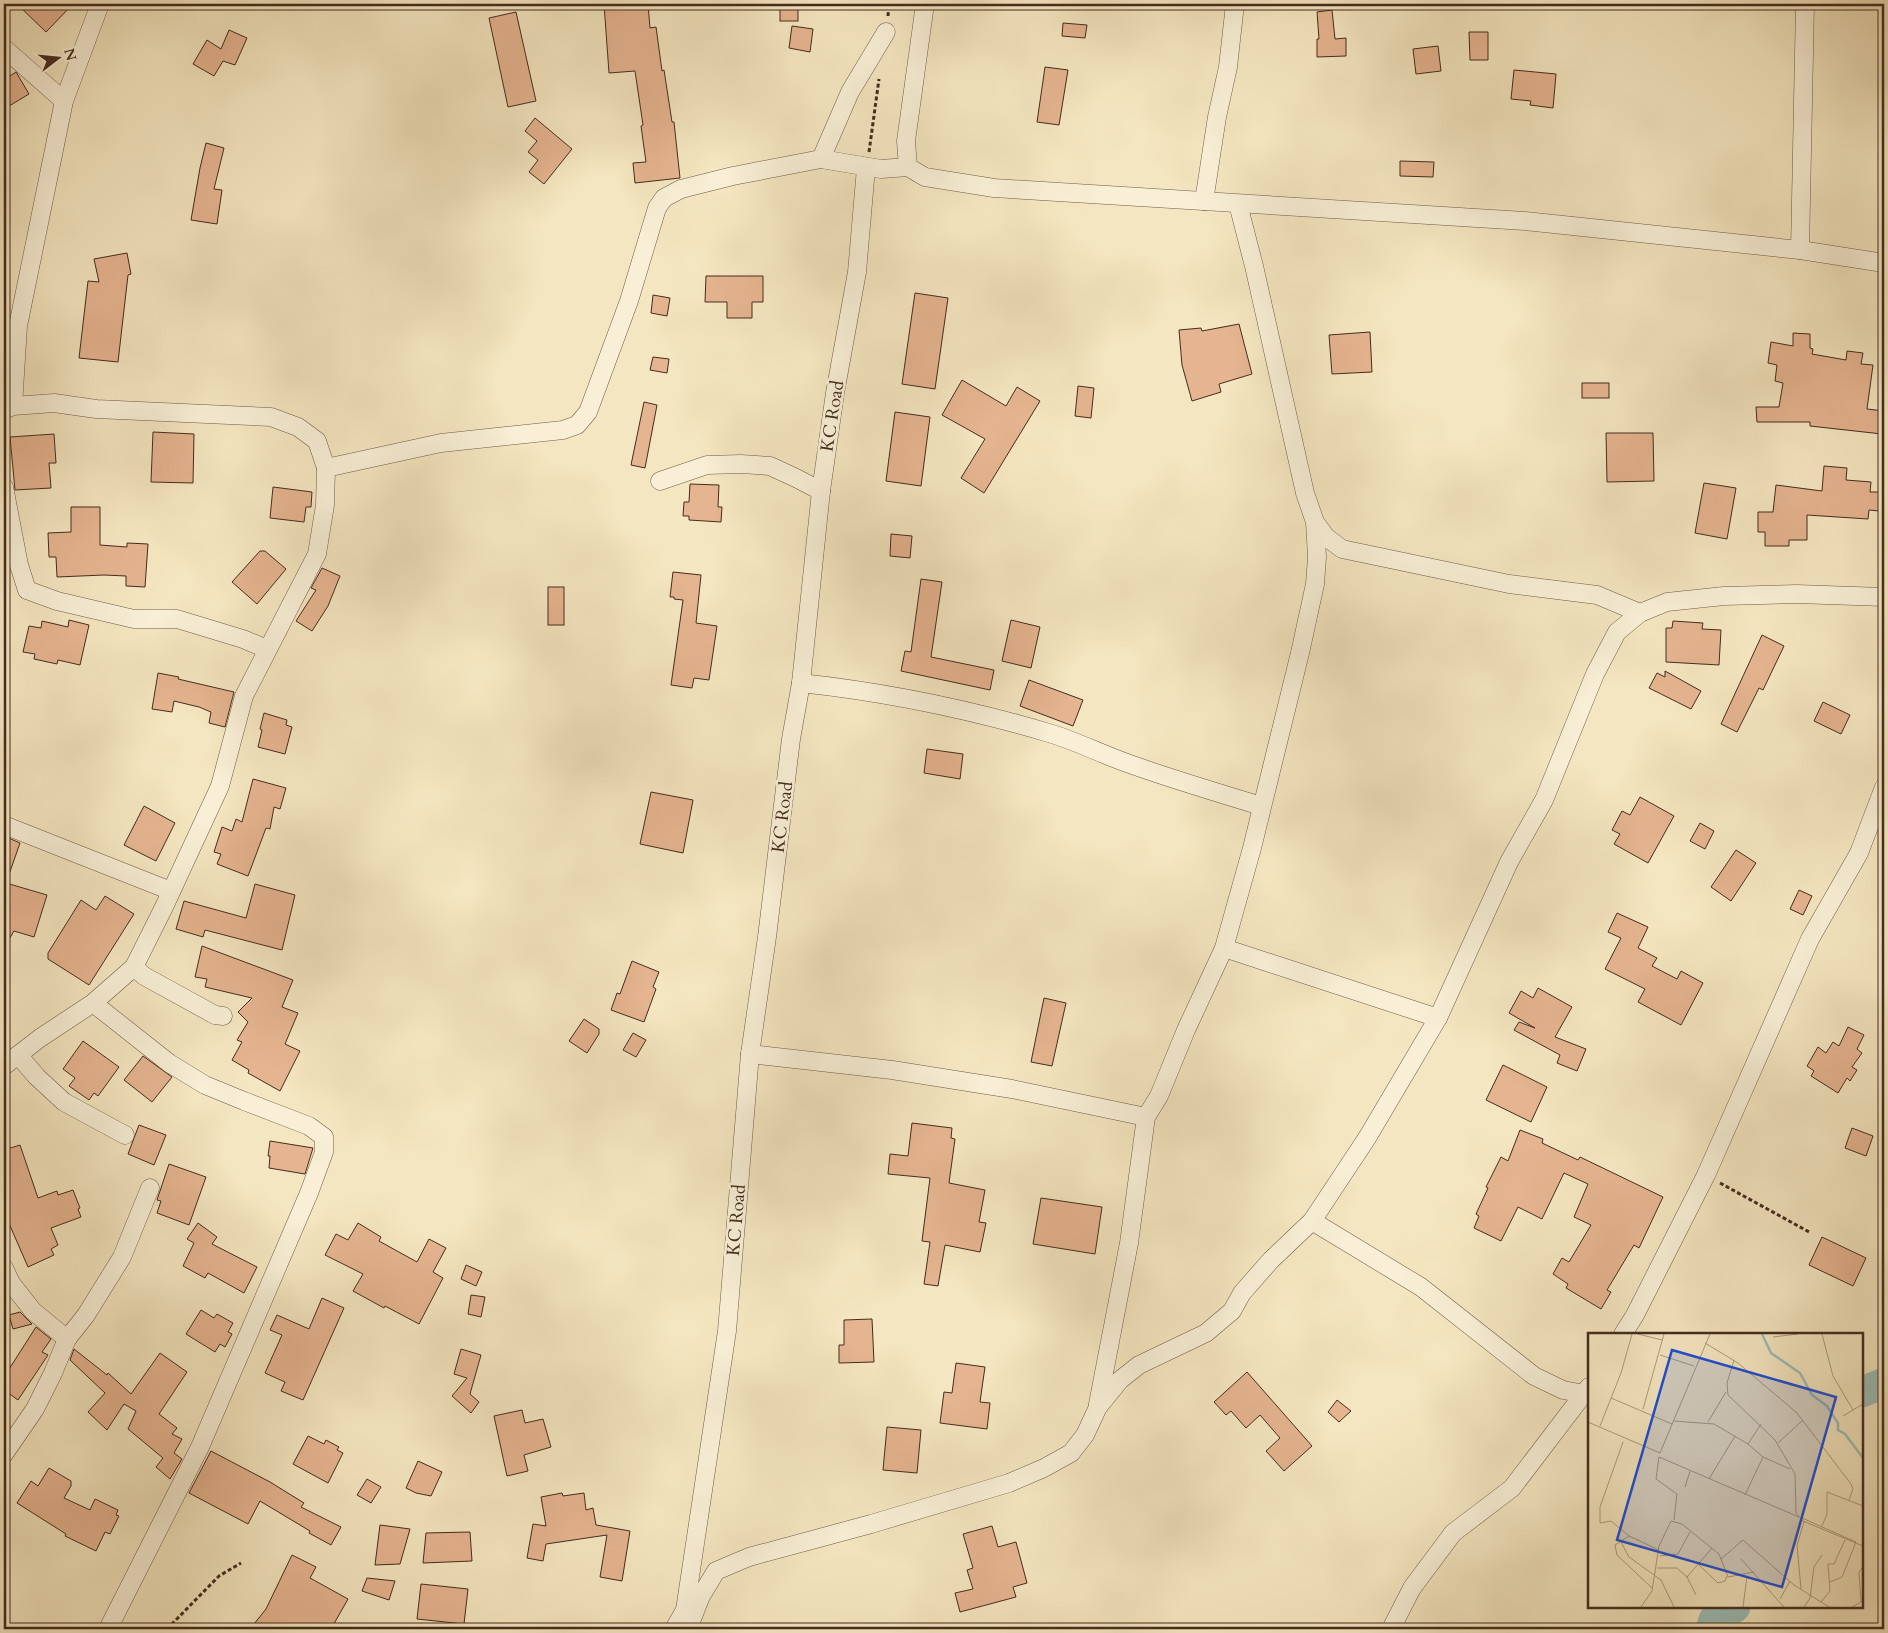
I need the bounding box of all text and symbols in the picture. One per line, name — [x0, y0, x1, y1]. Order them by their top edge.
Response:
north arrow — [32, 32, 82, 82]
text: N — [59, 46, 81, 63]
street label: KC Road — [815, 378, 851, 453]
street label: KC Road — [766, 780, 799, 854]
street label: KC Road — [721, 1183, 752, 1257]
inset map — [1588, 1333, 1863, 1608]

